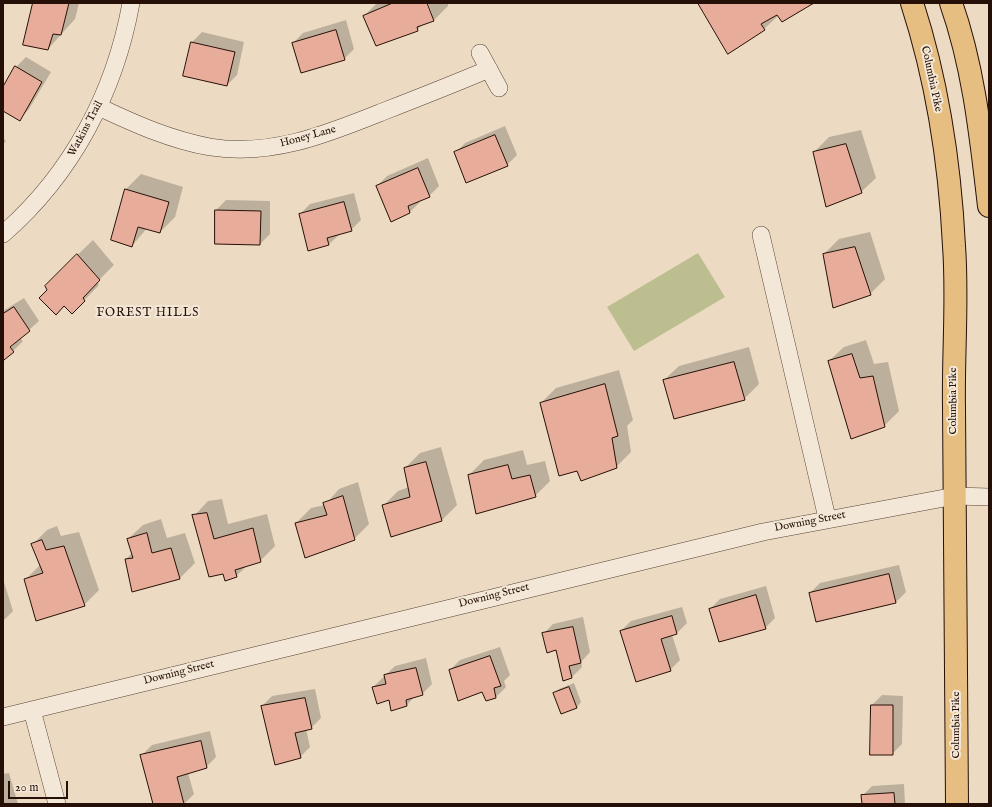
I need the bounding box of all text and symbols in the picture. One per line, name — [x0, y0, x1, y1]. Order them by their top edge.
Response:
street label: Columbia Pike — [918, 45, 944, 113]
street label: Watkins Trail — [66, 99, 106, 159]
street label: Honey Lane — [279, 123, 337, 151]
district label: FOREST HILLS — [97, 307, 199, 321]
street label: Columbia Pike — [947, 368, 961, 434]
street label: Downing Street — [773, 509, 847, 535]
street label: Downing Street — [457, 581, 531, 611]
street label: Downing Street — [142, 658, 216, 688]
street label: Columbia Pike — [950, 692, 964, 758]
scale bar — [10, 773, 70, 799]
text: 20 m — [15, 780, 38, 795]

